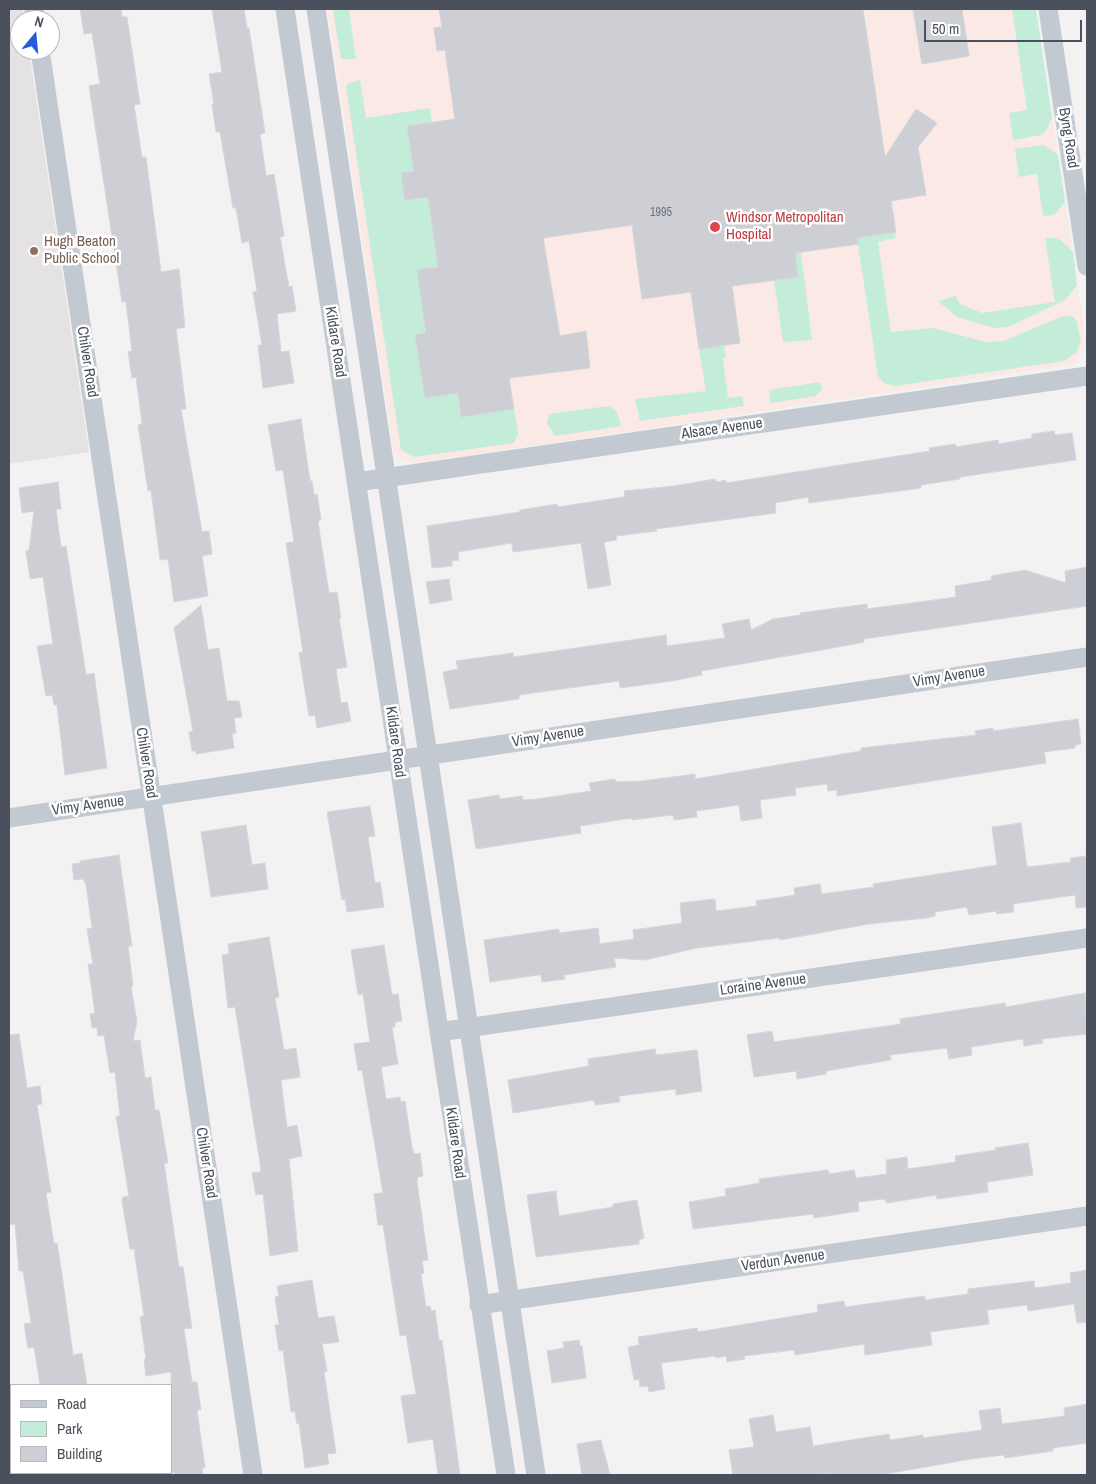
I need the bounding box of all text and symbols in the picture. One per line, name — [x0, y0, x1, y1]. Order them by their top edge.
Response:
north arrow — [10, 10, 60, 60]
scale bar — [926, 10, 1084, 42]
text: N — [32, 12, 46, 31]
text: 50 m — [932, 18, 959, 39]
street label: Byng Road — [1054, 107, 1082, 169]
house number: 1995 — [650, 206, 672, 220]
place label: Windsor Metropolitan Hospital — [726, 209, 844, 244]
marker: Windsor Metropolitan Hospital — [708, 220, 722, 234]
place label: Hugh Beaton Public School — [44, 233, 119, 268]
marker: Hugh Beaton Public School — [28, 245, 40, 257]
street label: Kildare Road — [320, 305, 350, 379]
street label: Chilver Road — [72, 325, 102, 399]
street label: Alsace Avenue — [680, 414, 764, 444]
street label: Vimy Avenue — [912, 662, 986, 692]
street label: Kildare Road — [381, 705, 409, 779]
street label: Vimy Avenue — [511, 722, 585, 752]
street label: Chilver Road — [131, 726, 161, 800]
street label: Vimy Avenue — [51, 792, 125, 820]
street label: Loraine Avenue — [719, 970, 807, 1000]
street label: Kildare Road — [441, 1106, 469, 1180]
street label: Chilver Road — [191, 1126, 221, 1200]
street label: Verdun Avenue — [740, 1246, 826, 1276]
legend — [10, 1384, 172, 1474]
text: Road — [57, 1393, 86, 1414]
text: Park — [57, 1418, 82, 1439]
text: Building — [57, 1443, 102, 1464]

